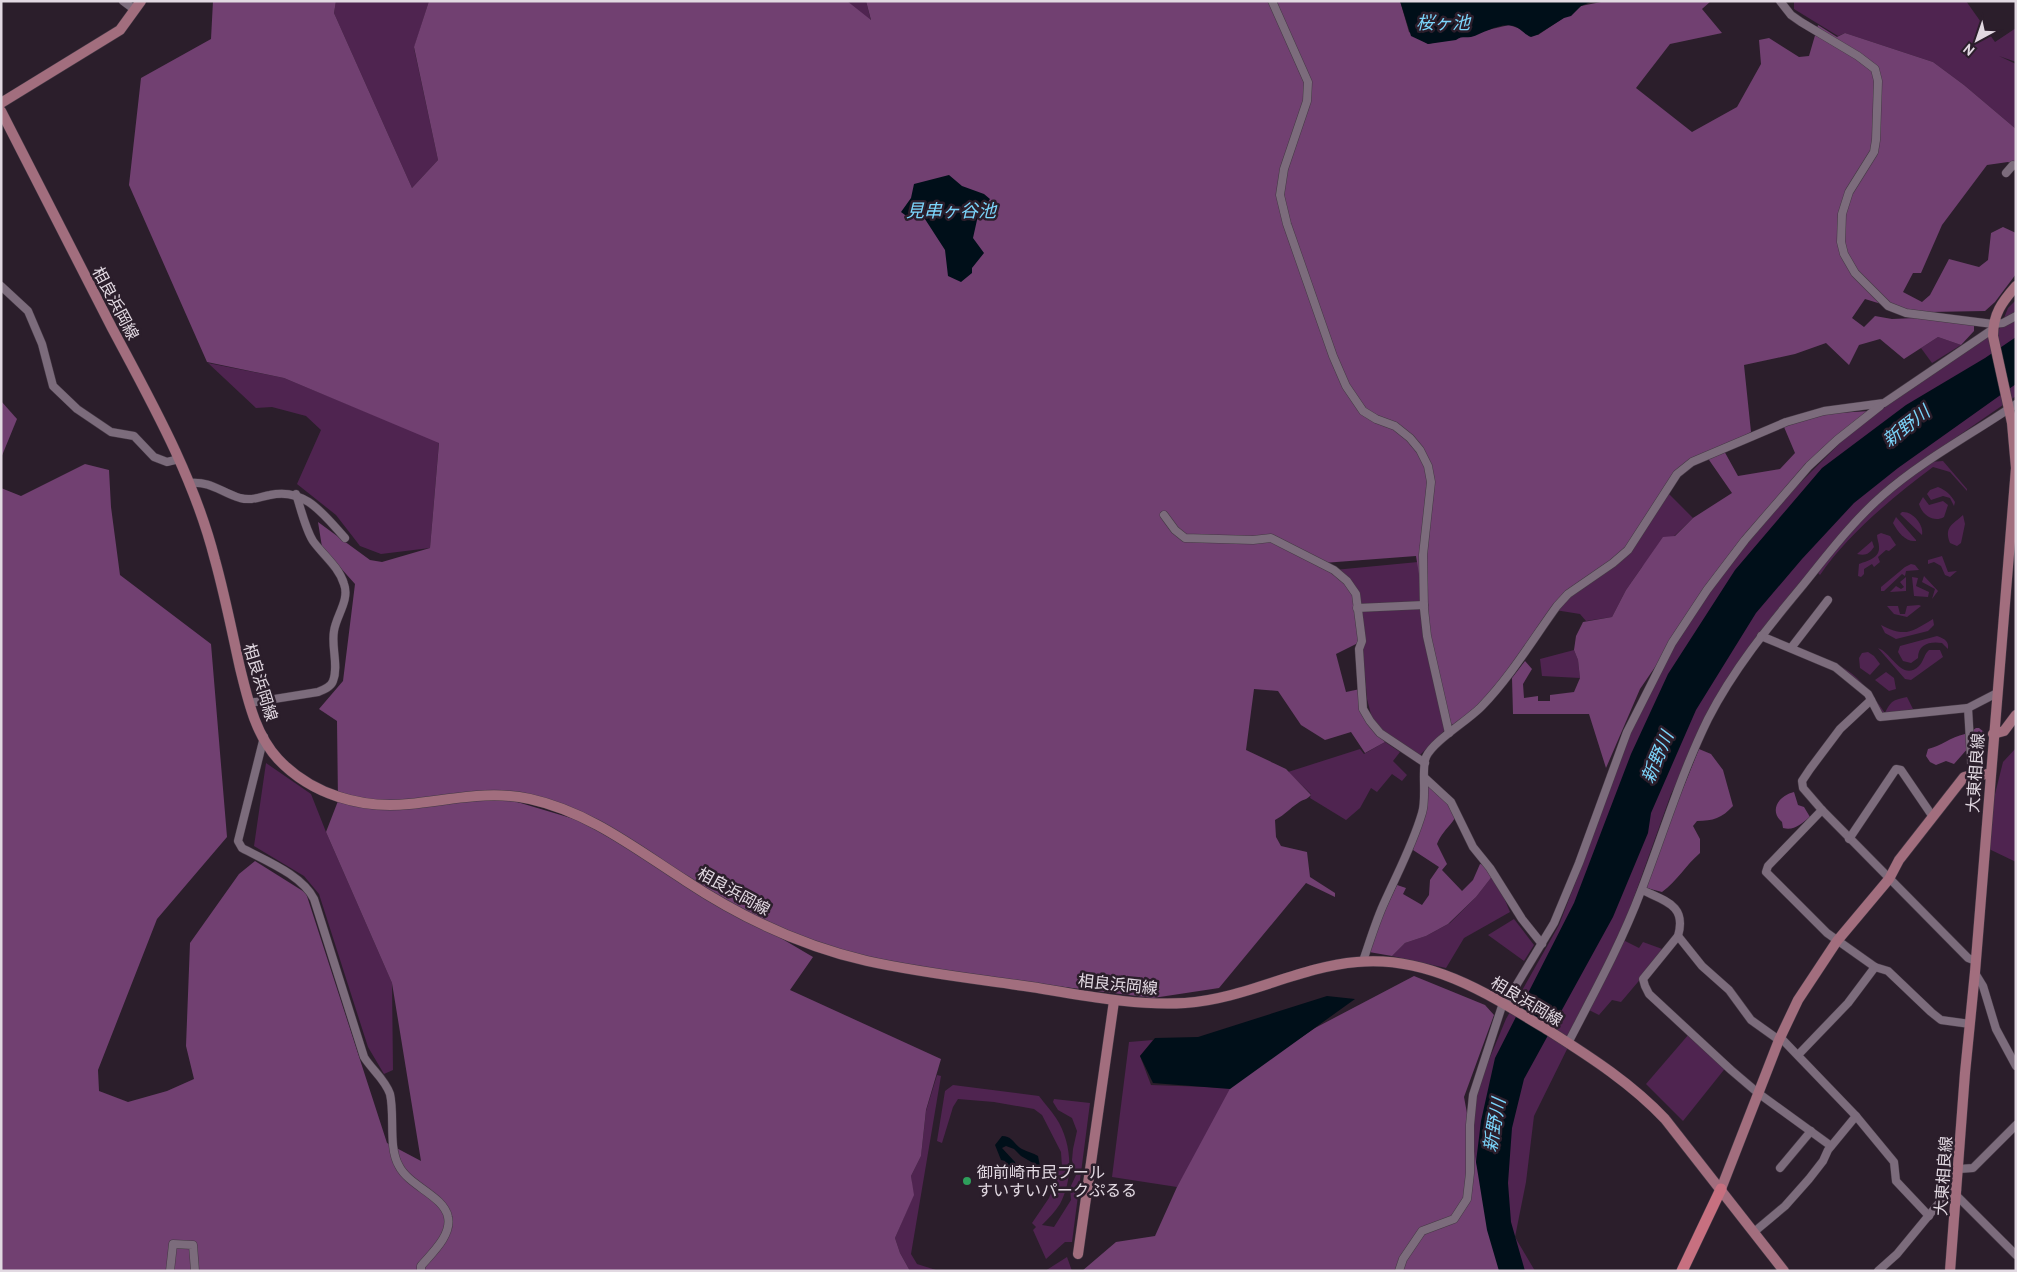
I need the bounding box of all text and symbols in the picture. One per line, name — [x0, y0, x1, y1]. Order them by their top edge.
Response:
water label: 桜ヶ池 — [1416, 11, 1472, 34]
north arrow — [1952, 15, 2002, 65]
text: N — [1959, 40, 1978, 60]
water label: 見串ヶ谷池 — [906, 199, 998, 222]
street label: 相良浜岡線 — [88, 263, 144, 343]
water label: 新野川 — [1878, 399, 1936, 452]
street label: 相良浜岡線 — [240, 641, 282, 723]
water label: 新野川 — [1636, 726, 1679, 786]
street label: 大東相良線 — [1962, 732, 1988, 814]
street label: 相良浜岡線 — [694, 863, 774, 919]
street label: 相良浜岡線 — [1077, 970, 1159, 998]
street label: 相良浜岡線 — [1488, 972, 1566, 1030]
water label: 新野川 — [1478, 1094, 1510, 1154]
street label: 大東相良線 — [1930, 1135, 1956, 1217]
place label: 御前崎市民プール すいすいパークぷるる — [977, 1162, 1137, 1200]
marker: 御前崎市民プール すいすいパークぷるる — [961, 1175, 973, 1187]

